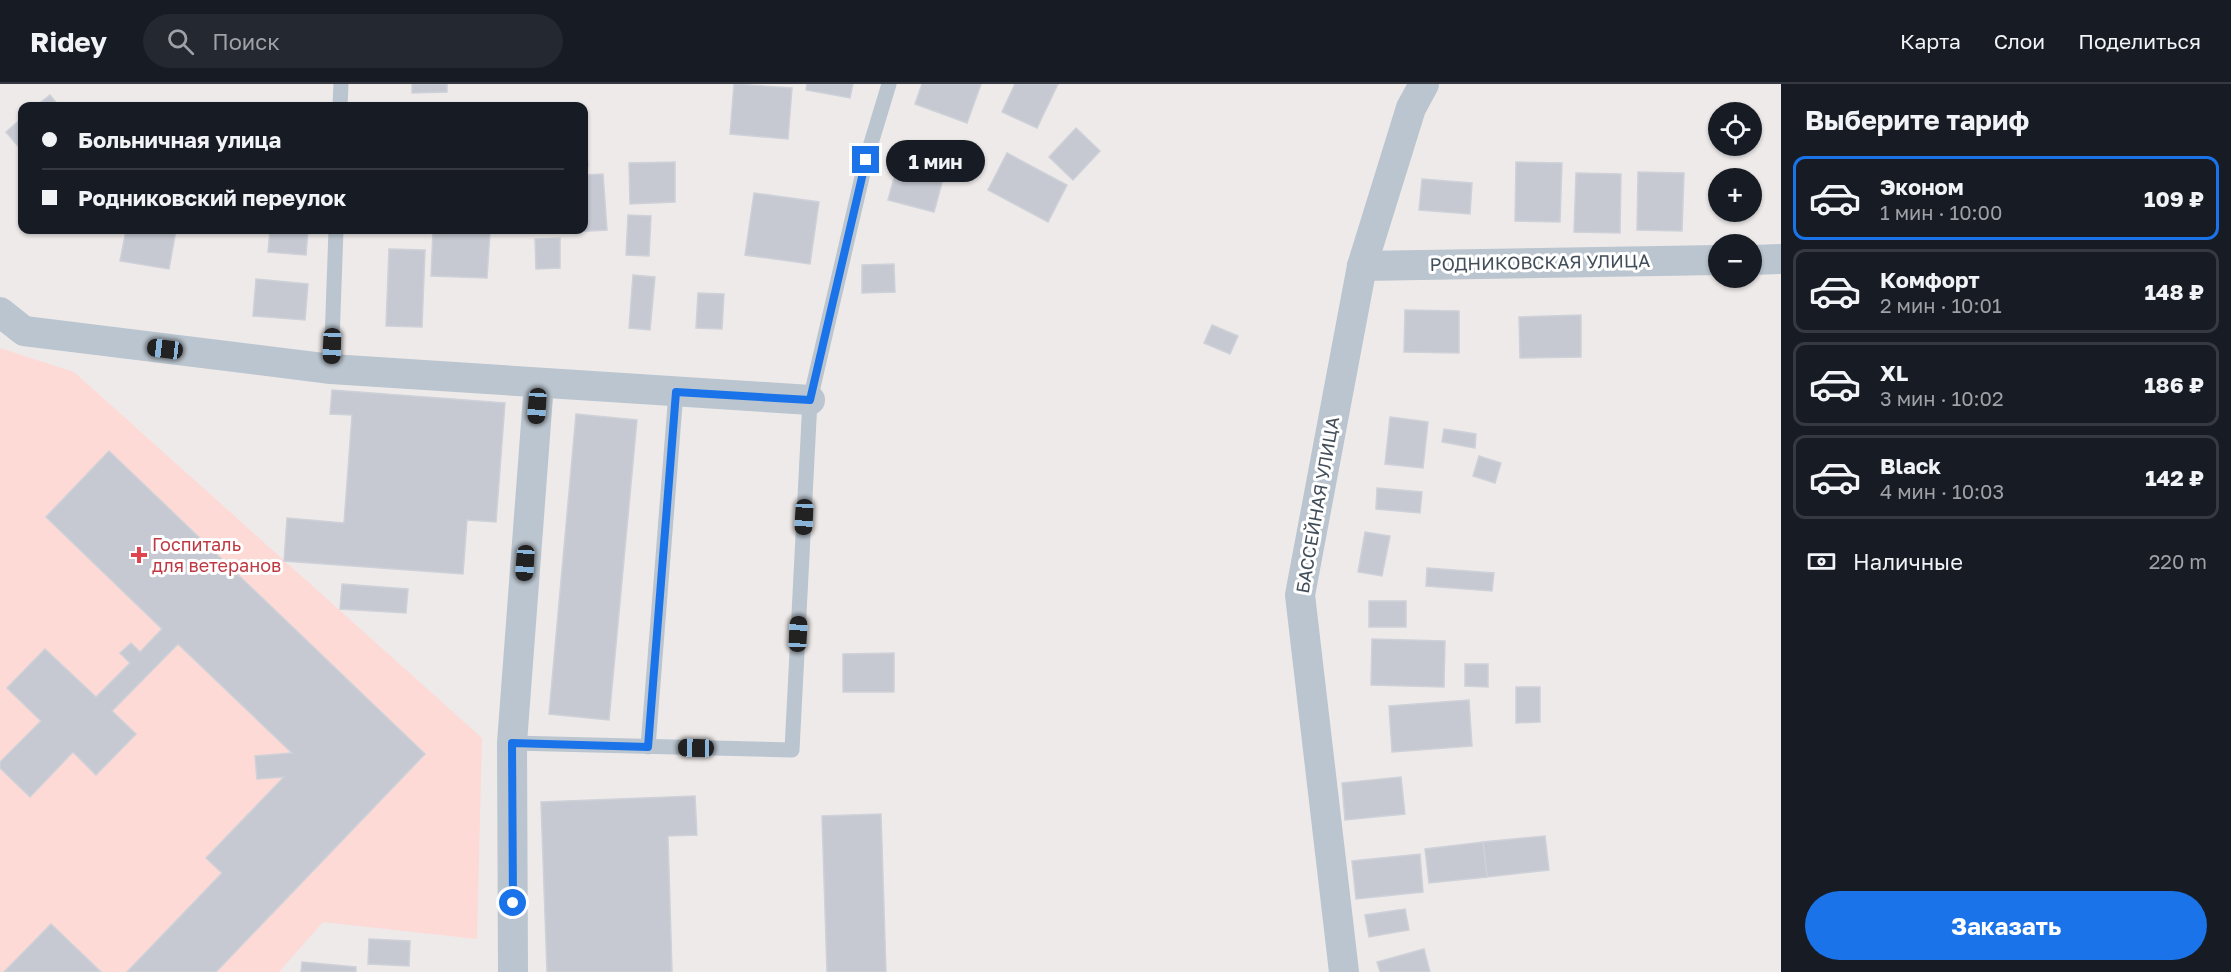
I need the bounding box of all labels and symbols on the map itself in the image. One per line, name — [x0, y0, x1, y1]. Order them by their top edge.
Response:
callout: 1 мин — [887, 139, 986, 181]
route end — [852, 146, 879, 173]
street label: РОДНИКОВСКАЯ УЛИЦА — [1430, 249, 1650, 275]
car — [322, 328, 342, 364]
car — [146, 338, 184, 360]
car — [527, 387, 547, 425]
street label: БАССЕЙНАЯ УЛИЦА — [1291, 415, 1343, 595]
car — [794, 499, 814, 535]
place label: Госпиталь для ветеранов — [152, 533, 281, 576]
car — [515, 544, 535, 582]
marker: Госпиталь для ветеранов — [130, 546, 148, 564]
car — [788, 616, 808, 652]
car — [678, 739, 714, 757]
route start — [499, 889, 526, 916]

